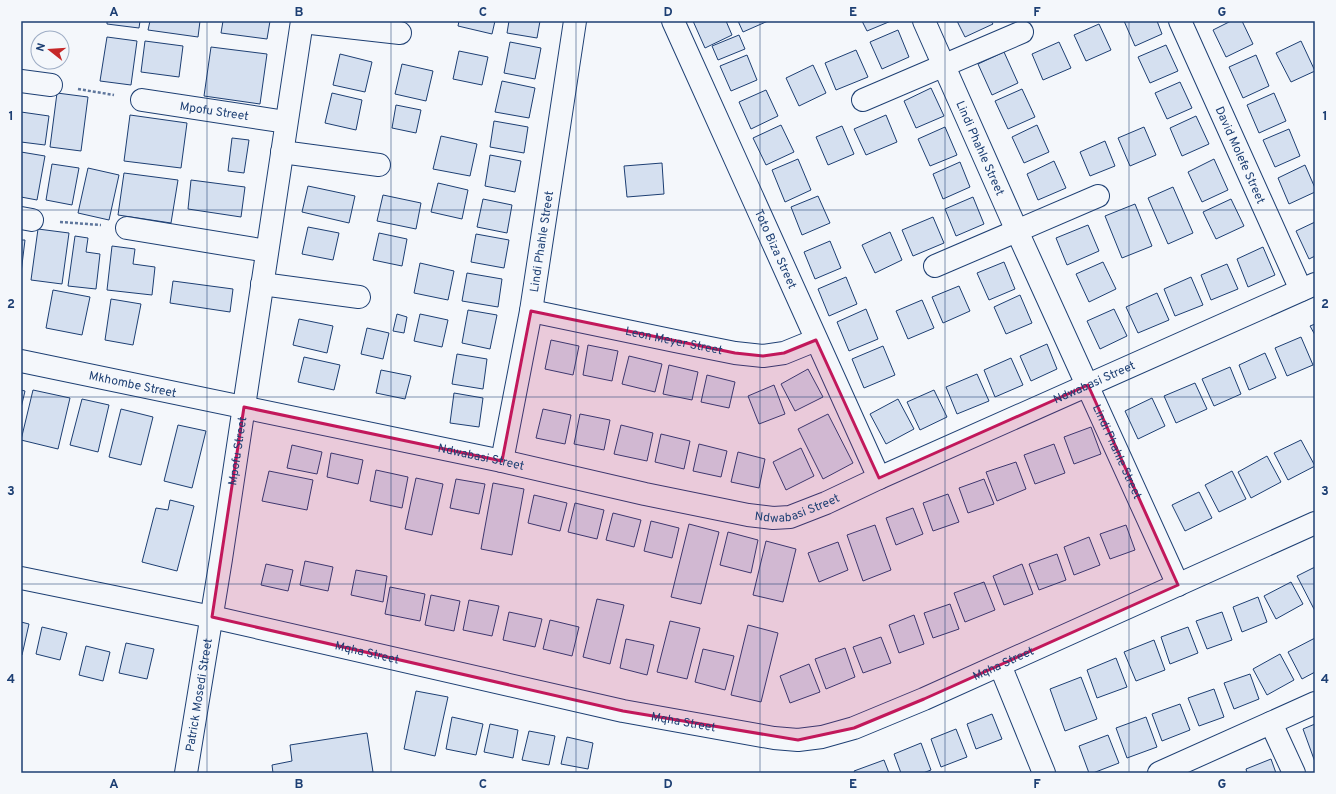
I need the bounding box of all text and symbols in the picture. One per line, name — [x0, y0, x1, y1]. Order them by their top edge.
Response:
text: A — [109, 5, 119, 21]
text: B — [295, 5, 304, 21]
text: C — [479, 5, 487, 21]
text: D — [663, 5, 673, 21]
text: E — [849, 5, 857, 21]
text: F — [1033, 5, 1041, 21]
text: G — [1218, 5, 1227, 21]
north arrow — [30, 30, 70, 70]
text: N — [34, 42, 49, 53]
street label: Lindi Phahle Street — [951, 98, 1007, 199]
street label: Mpofu Street — [178, 99, 250, 125]
street label: David Molefe Street — [1211, 104, 1268, 207]
text: 1 — [8, 109, 14, 125]
text: 1 — [1322, 109, 1328, 125]
street label: Lindi Phahle Street — [527, 190, 558, 294]
street label: Toto Biza Street — [750, 207, 800, 292]
text: 2 — [7, 297, 15, 313]
text: 2 — [1321, 297, 1329, 313]
street label: Leon Meyer Street — [624, 324, 724, 359]
street label: Ndwabasi Street — [1051, 358, 1138, 408]
street label: Mkhombe Street — [87, 368, 178, 402]
street label: Lindi Phahle Street — [1088, 402, 1145, 502]
street label: Mpofu Street — [225, 416, 251, 487]
street label: Ndwabasi Street — [436, 441, 526, 475]
text: 3 — [7, 484, 15, 500]
text: 3 — [1321, 484, 1329, 500]
street label: Ndwabasi Street — [754, 491, 842, 527]
street label: Patrick Mosedi Street — [183, 637, 217, 753]
street label: Mqha Street — [333, 638, 401, 669]
street label: Mqha Street — [970, 644, 1037, 685]
text: 4 — [7, 672, 15, 688]
text: 4 — [1321, 672, 1329, 688]
street label: Mqha Street — [650, 709, 717, 736]
text: A — [109, 777, 119, 793]
text: B — [295, 777, 304, 793]
text: C — [479, 777, 487, 793]
text: D — [663, 777, 673, 793]
text: E — [849, 777, 857, 793]
text: F — [1033, 777, 1041, 793]
text: G — [1218, 777, 1227, 793]

